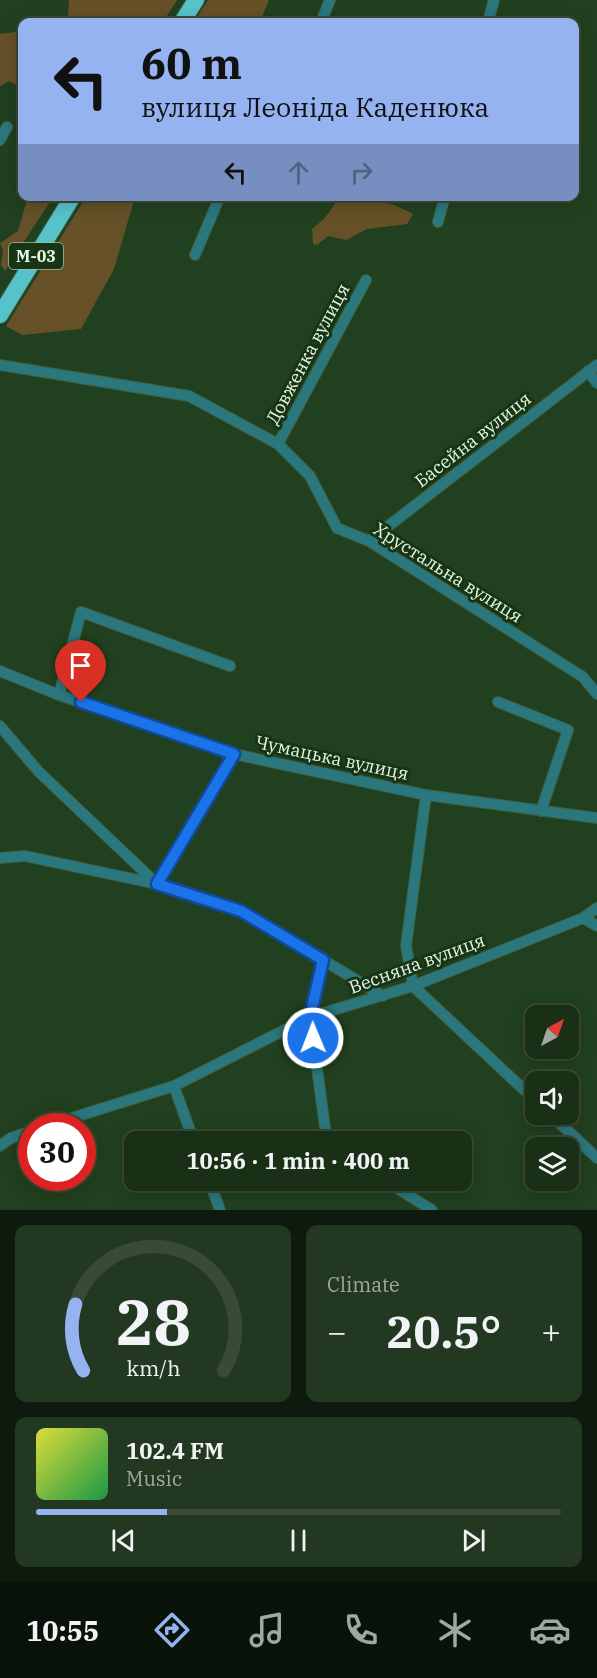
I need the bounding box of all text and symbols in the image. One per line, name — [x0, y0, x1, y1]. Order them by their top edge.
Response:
text: 60 m — [141, 36, 242, 91]
icon: left — [42, 42, 120, 120]
text: вулиця Леоніда Каденюка — [141, 89, 489, 124]
icon: left — [219, 156, 252, 189]
icon: ahead — [282, 156, 315, 189]
icon: right — [345, 156, 378, 189]
road number: М-03 — [9, 243, 63, 269]
street label: Довженка вулиця — [261, 279, 354, 428]
street label: Басейна вулиця — [410, 387, 536, 492]
street label: Хрустальна вулиця — [369, 517, 527, 628]
pin — [55, 640, 106, 702]
icon: arrive — [64, 649, 97, 682]
street label: Чумацька вулиця — [253, 730, 411, 785]
street label: Весняна вулиця — [346, 928, 488, 999]
north arrow — [525, 1005, 579, 1059]
map controls — [525, 1005, 579, 1191]
position arrow — [281, 1006, 345, 1070]
button: sound — [525, 1071, 579, 1125]
speed limit sign: 30 — [18, 1113, 96, 1191]
button: layers — [525, 1137, 579, 1191]
text: 10:56 · 1 min · 400 m — [186, 1146, 410, 1175]
text: Climate — [327, 1271, 400, 1298]
text: 28 — [116, 1281, 190, 1362]
text: 20.5° — [387, 1302, 501, 1360]
text: − — [327, 1310, 347, 1353]
text: + — [541, 1310, 561, 1353]
text: km/h — [126, 1354, 180, 1382]
text: 102.4 FM — [126, 1436, 224, 1465]
text: Music — [126, 1465, 182, 1492]
icon: previous — [107, 1524, 140, 1557]
icon: pause — [282, 1524, 315, 1557]
icon: next — [457, 1524, 490, 1557]
icon: directions — [151, 1609, 193, 1651]
icon: music — [246, 1609, 288, 1651]
icon: phone — [340, 1609, 382, 1651]
icon: climate — [434, 1609, 476, 1651]
icon: car — [529, 1609, 571, 1651]
text: 10:55 — [26, 1613, 99, 1648]

